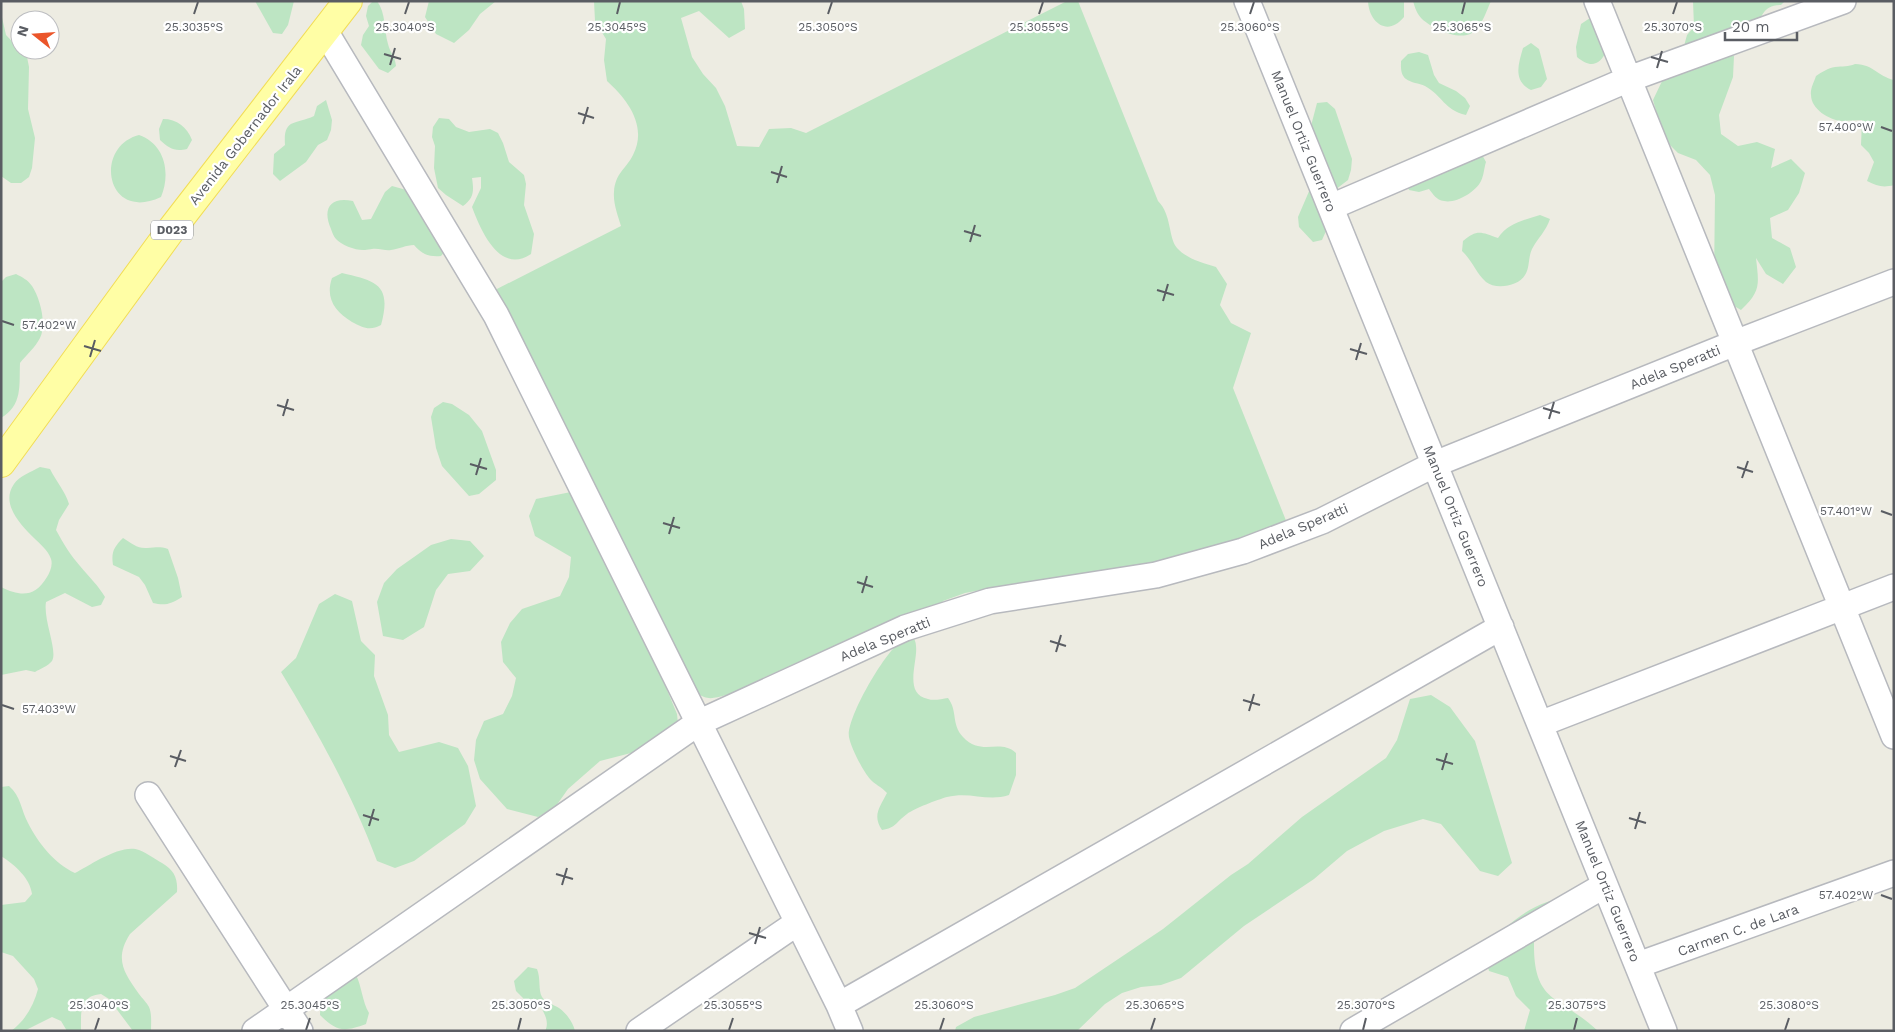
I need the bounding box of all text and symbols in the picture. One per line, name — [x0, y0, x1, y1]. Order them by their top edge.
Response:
north arrow — [10, 10, 60, 60]
scale bar — [1725, 10, 1798, 42]
text: 20 m — [1732, 18, 1770, 36]
text: 25.3035°S — [165, 20, 223, 34]
text: 25.3040°S — [375, 20, 435, 34]
text: 25.3045°S — [587, 20, 647, 34]
text: 25.3050°S — [798, 20, 858, 34]
text: 25.3055°S — [1010, 20, 1068, 34]
text: 25.3060°S — [1220, 20, 1280, 34]
text: 25.3065°S — [1432, 20, 1492, 34]
text: 25.3070°S — [1644, 20, 1702, 34]
text: N — [13, 24, 32, 38]
street label: Avenida Gobernador Irala — [186, 62, 304, 208]
street label: Manuel Ortiz Guerrero — [1268, 68, 1340, 214]
text: 57.400°W — [1819, 120, 1874, 134]
road number: D023 — [151, 220, 193, 240]
text: 57.402°W — [22, 318, 77, 332]
street label: Adela Speratti — [1627, 342, 1723, 392]
street label: Manuel Ortiz Guerrero — [1420, 443, 1492, 589]
street label: Adela Speratti — [1256, 500, 1350, 552]
text: 57.401°W — [1820, 504, 1873, 518]
street label: Adela Speratti — [837, 614, 933, 664]
text: 57.403°W — [22, 702, 77, 716]
street label: Manuel Ortiz Guerrero — [1572, 818, 1644, 964]
text: 57.402°W — [1819, 888, 1874, 902]
street label: Carmen C. de Lara — [1675, 901, 1801, 959]
text: 25.3040°S — [69, 998, 129, 1012]
text: 25.3045°S — [280, 998, 340, 1012]
text: 25.3050°S — [491, 998, 551, 1012]
text: 25.3055°S — [704, 998, 762, 1012]
text: 25.3060°S — [914, 998, 974, 1012]
text: 25.3065°S — [1125, 998, 1185, 1012]
text: 25.3070°S — [1337, 998, 1395, 1012]
text: 25.3075°S — [1548, 998, 1606, 1012]
text: 25.3080°S — [1759, 998, 1819, 1012]

